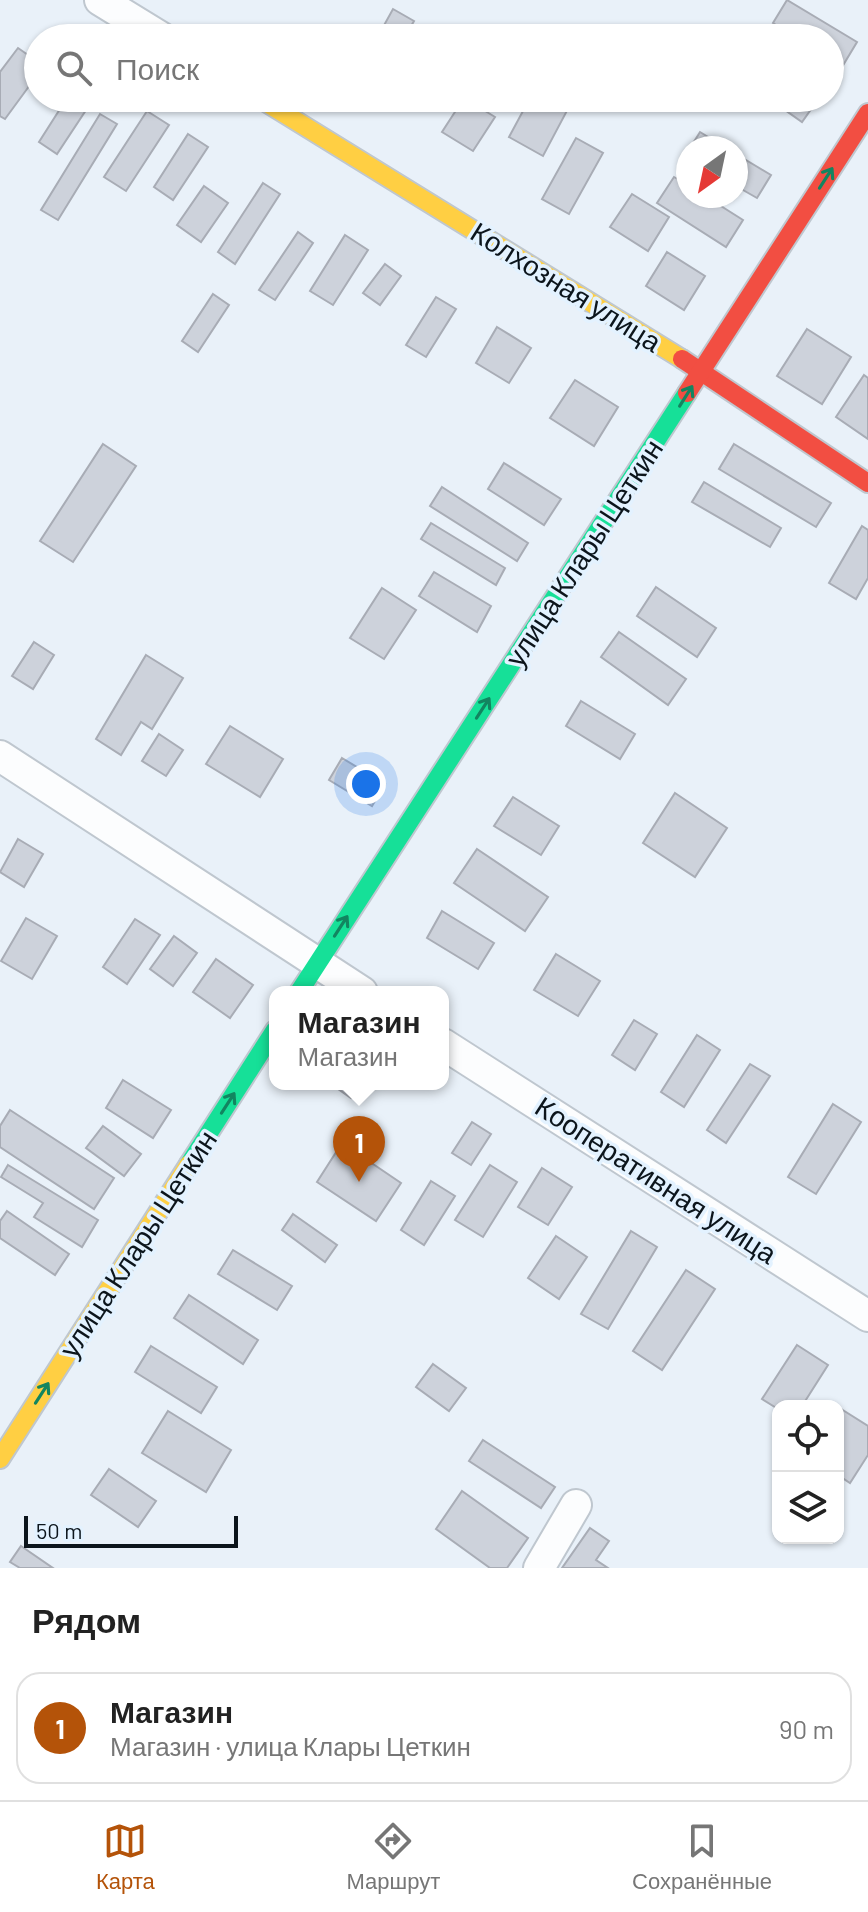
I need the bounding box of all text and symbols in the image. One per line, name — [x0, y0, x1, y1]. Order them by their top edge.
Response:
search box — [24, 24, 844, 112]
icon: search — [52, 46, 96, 90]
text: Поиск — [116, 50, 199, 86]
north arrow — [676, 136, 748, 208]
one-way arrow — [819, 167, 835, 190]
street label: Колхозная улица — [465, 214, 668, 359]
one-way arrow — [677, 386, 694, 408]
street label: улица Клары Цеткин — [497, 433, 669, 672]
one-way arrow — [475, 698, 492, 720]
your location — [346, 764, 386, 804]
one-way arrow — [333, 916, 350, 938]
popup — [269, 986, 449, 1090]
text: Магазин — [297, 1003, 421, 1039]
text: Магазин — [297, 1040, 398, 1071]
street label: Кооперативная улица — [530, 1088, 784, 1270]
one-way arrow — [219, 1093, 236, 1115]
pin: 1 — [333, 1116, 385, 1182]
street label: улица Клары Цеткин — [51, 1124, 223, 1363]
one-way arrow — [35, 1382, 51, 1405]
map controls — [772, 1400, 844, 1544]
button: locate — [772, 1400, 844, 1472]
button: layers — [772, 1472, 844, 1544]
scale bar — [24, 1512, 238, 1548]
text: 50 m — [36, 1517, 82, 1543]
text: Рядом — [32, 1599, 141, 1640]
text: Магазин — [110, 1693, 233, 1729]
text: 1 — [55, 1713, 65, 1744]
text: 90 m — [779, 1713, 834, 1744]
text: Магазин · улица Клары Цеткин — [110, 1730, 471, 1761]
tab: Карта — [96, 1819, 155, 1895]
tab: Маршрут — [347, 1819, 440, 1895]
tab: Сохранённые — [632, 1819, 772, 1895]

